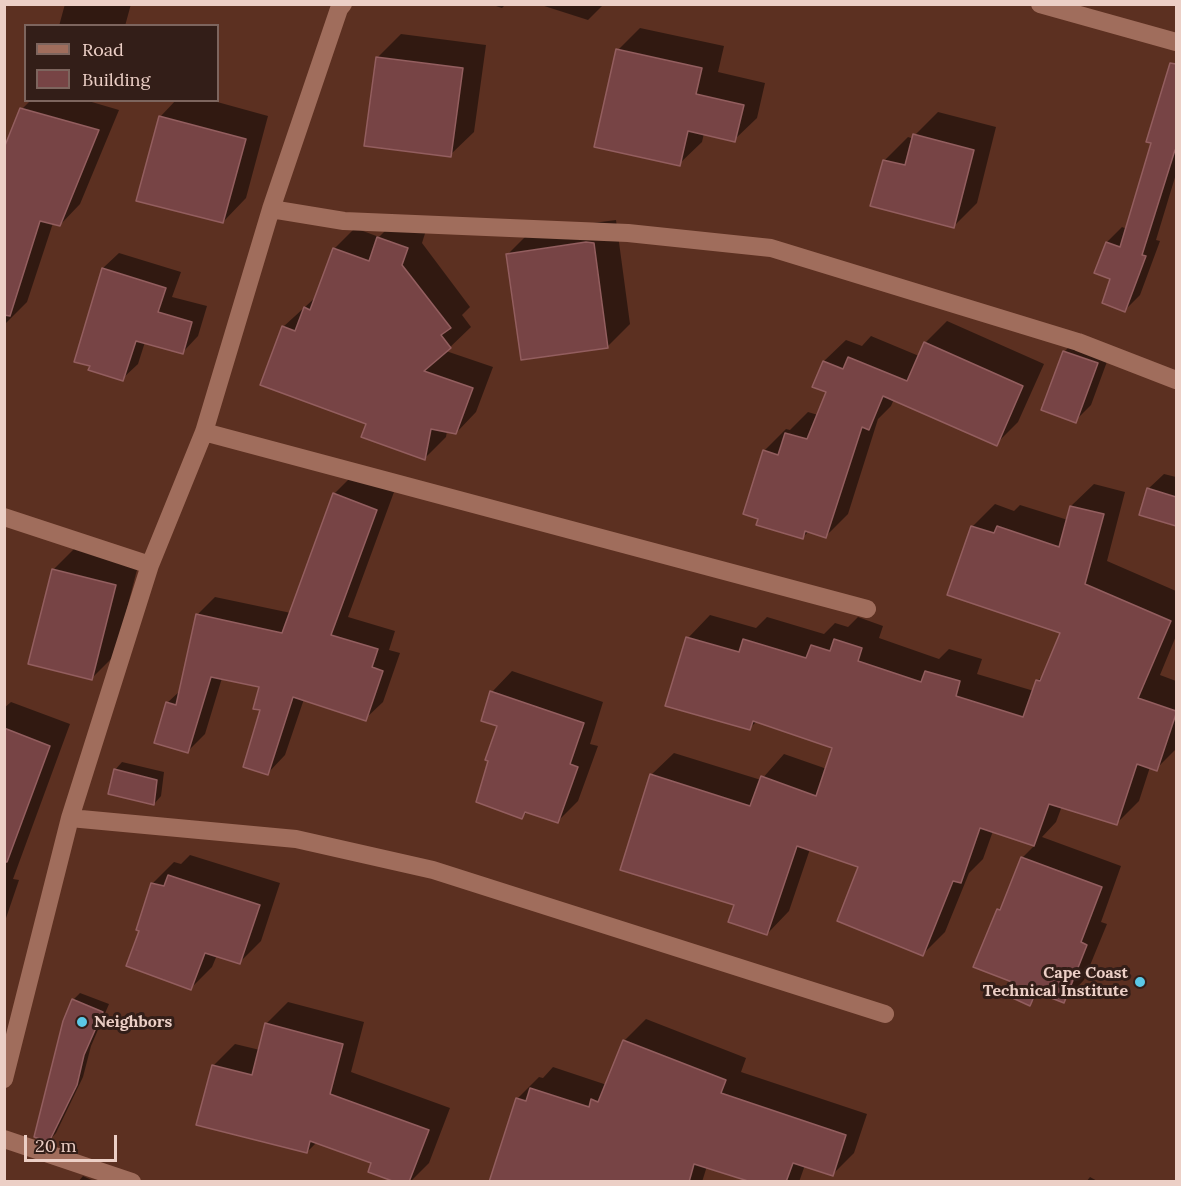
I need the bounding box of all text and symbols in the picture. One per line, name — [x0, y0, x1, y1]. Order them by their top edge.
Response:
legend — [24, 24, 219, 102]
text: Road — [82, 38, 124, 61]
text: Building — [82, 68, 150, 91]
place label: Cape Coast Technical Institute — [983, 963, 1128, 1001]
marker: Cape Coast Technical Institute — [1133, 975, 1147, 989]
place label: Neighbors — [94, 1012, 172, 1032]
marker: Neighbors — [75, 1015, 89, 1029]
scale bar — [27, 1123, 120, 1161]
text: 20 m — [35, 1134, 77, 1157]

